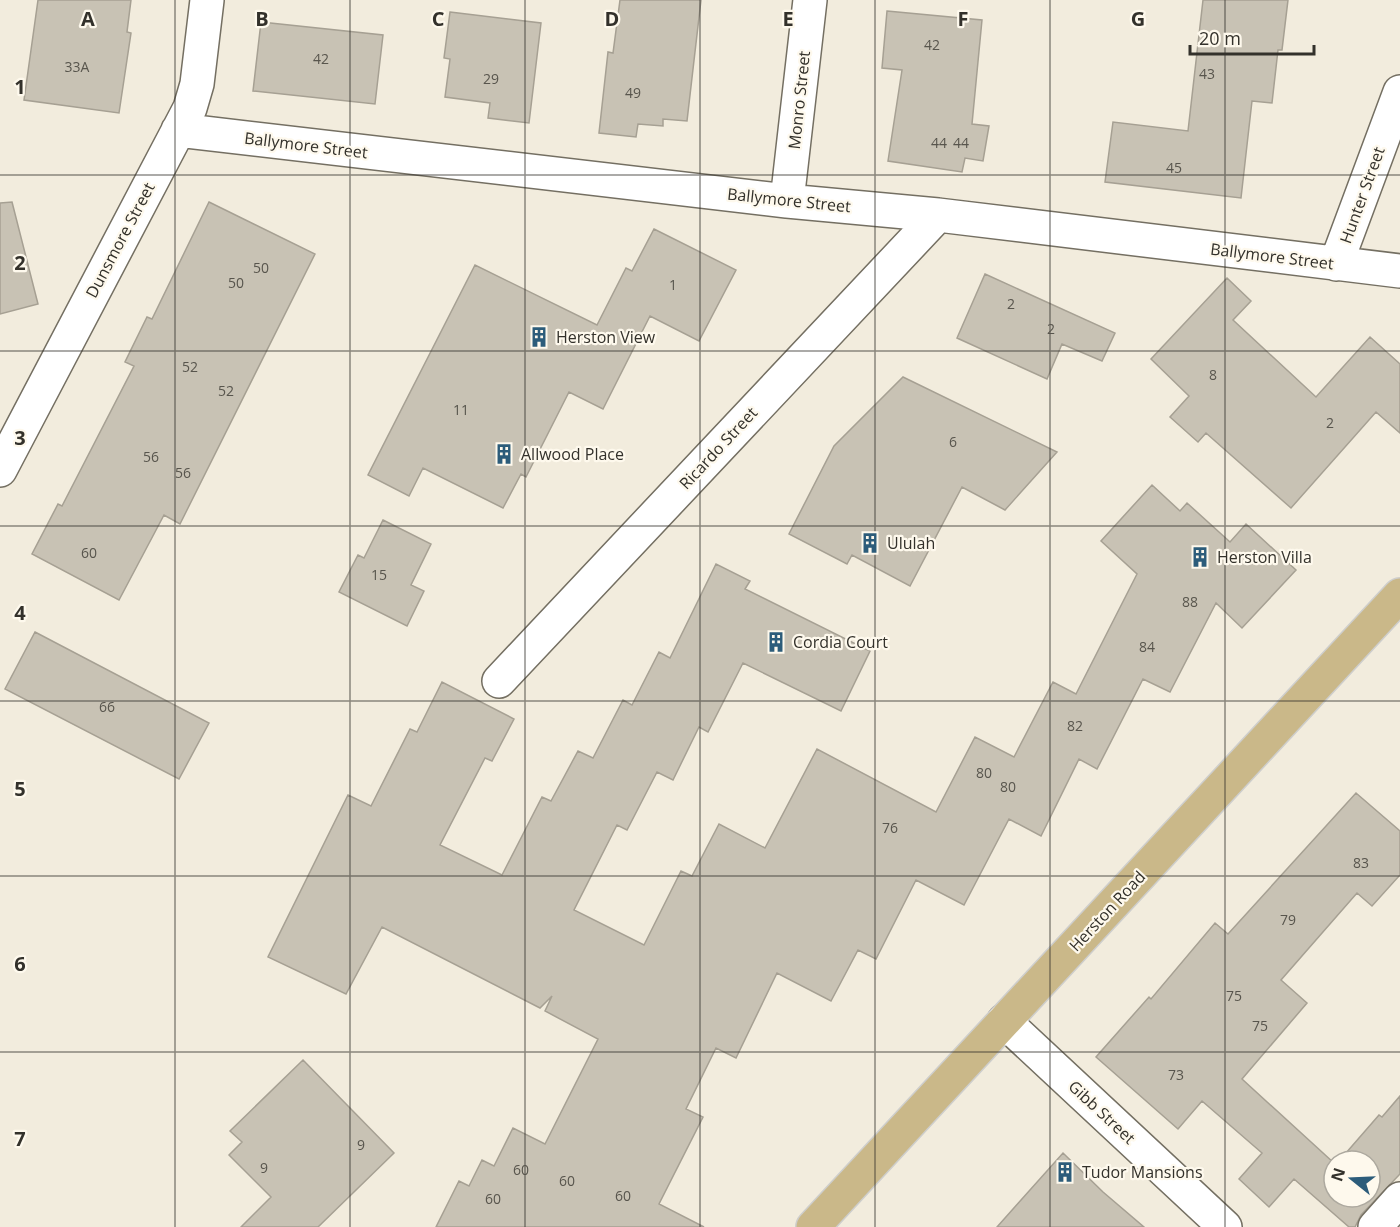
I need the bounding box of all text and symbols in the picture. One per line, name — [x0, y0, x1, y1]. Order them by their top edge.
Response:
text: A — [81, 5, 95, 32]
text: B — [255, 5, 269, 32]
text: C — [432, 5, 445, 32]
text: D — [605, 5, 619, 32]
text: E — [782, 5, 794, 32]
text: F — [958, 5, 968, 32]
text: G — [1131, 5, 1145, 32]
scale bar — [1190, 18, 1314, 56]
text: 20 m — [1199, 26, 1241, 50]
house number: 42 — [924, 35, 940, 54]
house number: 42 — [313, 49, 329, 68]
street label: Monro Street — [783, 49, 815, 150]
house number: 33A — [65, 57, 90, 76]
house number: 43 — [1199, 64, 1215, 83]
house number: 29 — [483, 69, 499, 88]
text: 1 — [14, 73, 26, 100]
house number: 49 — [625, 83, 641, 102]
street label: Ballymore Street — [243, 127, 369, 164]
house number: 44 — [931, 133, 947, 152]
house number: 44 — [953, 133, 969, 152]
street label: Hunter Street — [1334, 143, 1390, 246]
house number: 45 — [1166, 158, 1182, 177]
street label: Dunsmore Street — [80, 178, 160, 302]
street label: Ballymore Street — [726, 183, 852, 217]
street label: Ballymore Street — [1209, 238, 1335, 275]
text: 2 — [14, 249, 26, 276]
house number: 50 — [253, 258, 269, 277]
house number: 50 — [228, 273, 244, 292]
house number: 1 — [669, 275, 677, 294]
house number: 2 — [1007, 294, 1015, 313]
house number: 2 — [1047, 319, 1055, 338]
building icon: Herston View — [527, 325, 551, 349]
place label: Herston View — [556, 326, 656, 348]
house number: 52 — [182, 357, 198, 376]
house number: 8 — [1209, 365, 1217, 384]
house number: 52 — [218, 381, 234, 400]
house number: 11 — [453, 400, 469, 419]
street label: Ricardo Street — [674, 402, 762, 494]
house number: 2 — [1326, 413, 1334, 432]
text: 3 — [14, 424, 26, 451]
house number: 6 — [949, 432, 957, 451]
building icon: Allwood Place — [492, 442, 516, 466]
place label: Allwood Place — [521, 443, 624, 465]
house number: 56 — [143, 447, 159, 466]
house number: 56 — [175, 463, 191, 482]
building icon: Ululah — [858, 531, 882, 555]
place label: Ululah — [887, 532, 935, 554]
house number: 60 — [81, 543, 97, 562]
building icon: Herston Villa — [1188, 545, 1212, 569]
place label: Herston Villa — [1217, 546, 1312, 568]
house number: 15 — [371, 565, 387, 584]
house number: 88 — [1182, 592, 1198, 611]
text: 4 — [14, 599, 26, 626]
building icon: Cordia Court — [764, 630, 788, 654]
place label: Cordia Court — [793, 631, 888, 653]
house number: 84 — [1139, 637, 1155, 656]
house number: 66 — [99, 697, 115, 716]
house number: 82 — [1067, 716, 1083, 735]
house number: 80 — [976, 763, 992, 782]
text: 5 — [14, 775, 26, 802]
house number: 80 — [1000, 777, 1016, 796]
house number: 76 — [882, 818, 898, 837]
house number: 83 — [1353, 853, 1369, 872]
street label: Herston Road — [1064, 866, 1150, 956]
house number: 79 — [1280, 910, 1296, 929]
text: 6 — [14, 950, 26, 977]
house number: 75 — [1226, 986, 1242, 1005]
house number: 75 — [1252, 1016, 1268, 1035]
house number: 73 — [1168, 1065, 1184, 1084]
street label: Gibb Street — [1064, 1075, 1140, 1149]
text: 7 — [14, 1125, 26, 1152]
house number: 9 — [357, 1135, 365, 1154]
north arrow — [1322, 1149, 1382, 1209]
house number: 9 — [260, 1158, 268, 1177]
house number: 60 — [513, 1160, 529, 1179]
building icon: Tudor Mansions — [1053, 1160, 1077, 1184]
place label: Tudor Mansions — [1082, 1161, 1203, 1183]
text: N — [1325, 1165, 1350, 1184]
house number: 60 — [559, 1171, 575, 1190]
house number: 60 — [615, 1186, 631, 1205]
house number: 60 — [485, 1189, 501, 1208]

